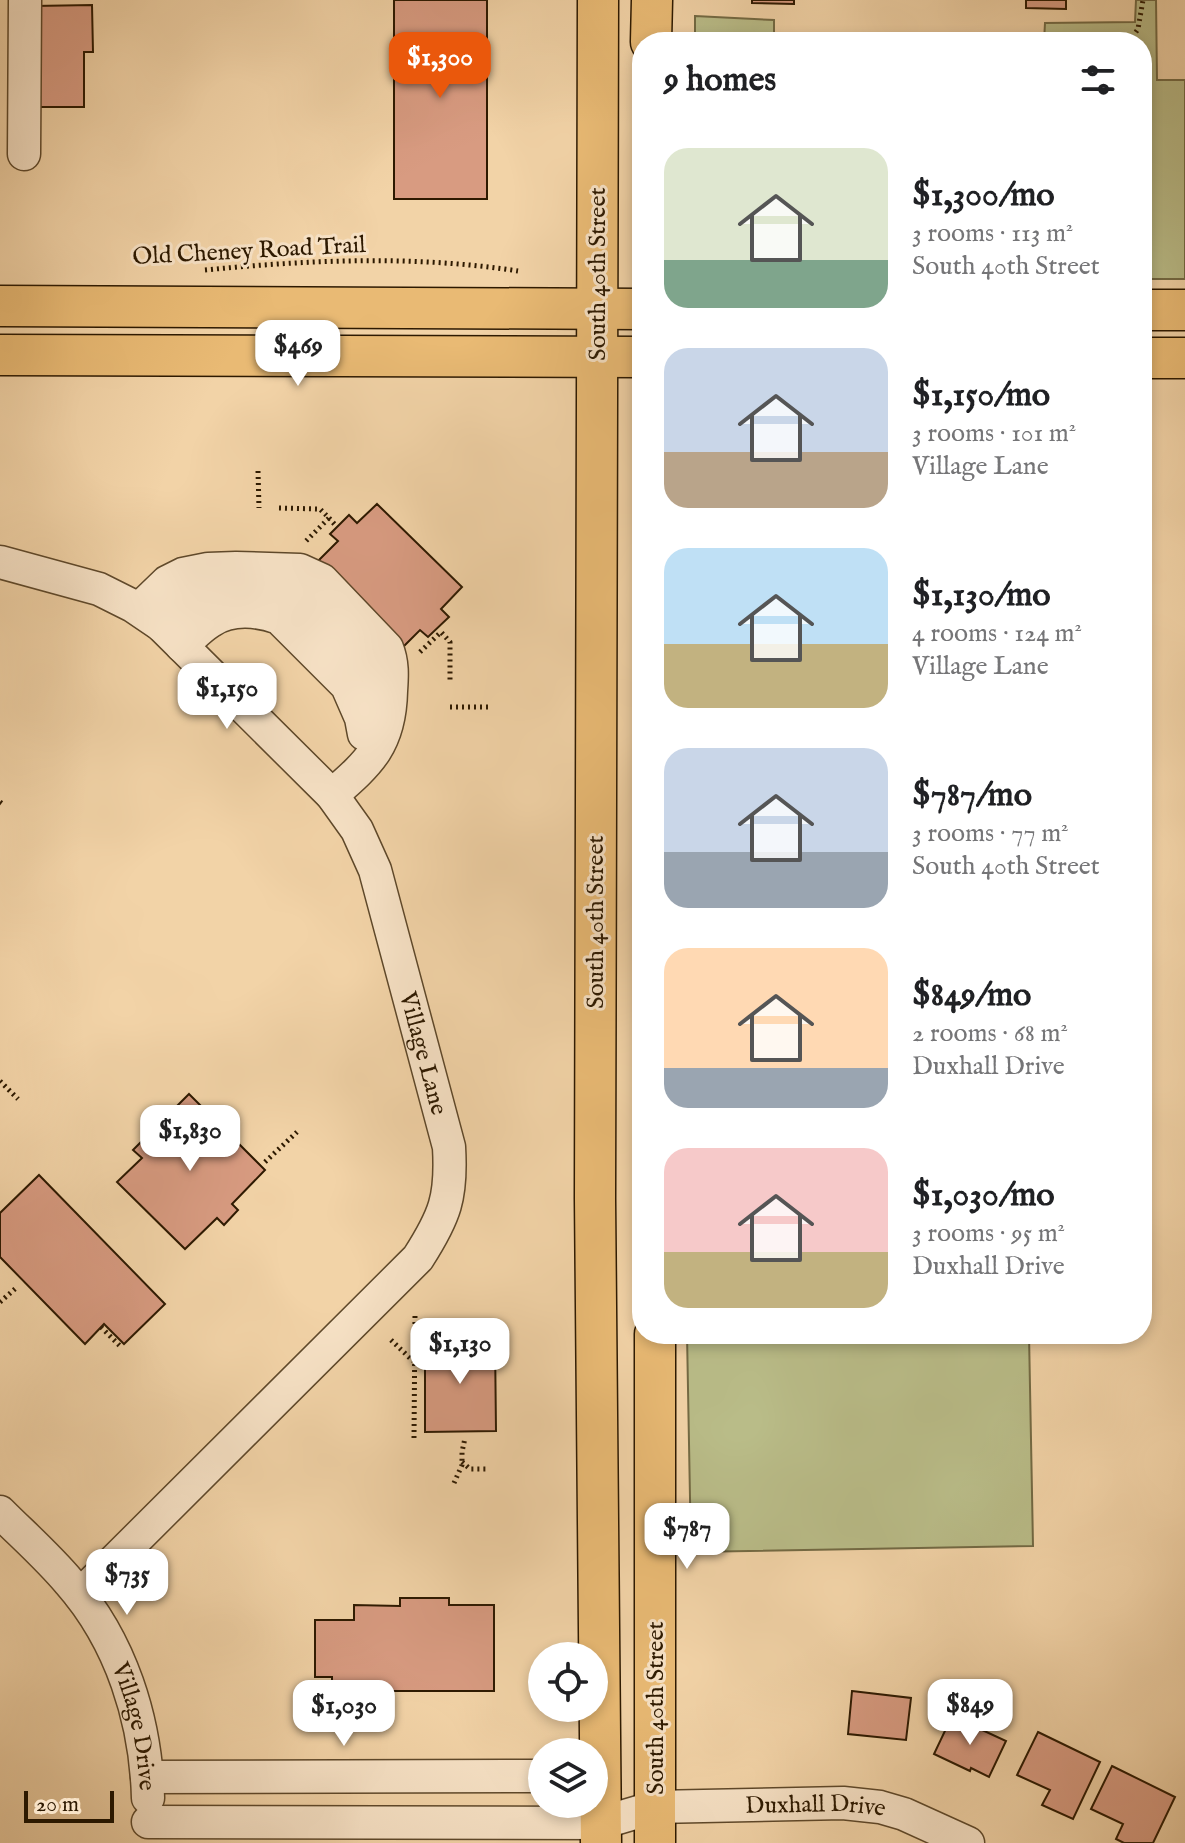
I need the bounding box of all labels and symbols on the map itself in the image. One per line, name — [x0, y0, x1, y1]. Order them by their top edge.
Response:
pin: $1,300 — [375, 32, 505, 100]
street label: South 40th Street — [583, 187, 614, 361]
street label: Old Cheney Road Trail — [132, 230, 367, 273]
pin: $469 — [251, 320, 345, 388]
pin: $1,150 — [162, 663, 292, 731]
street label: South 40th Street — [581, 835, 612, 1009]
street label: Village Lane — [391, 988, 454, 1118]
pin: $1,830 — [125, 1105, 255, 1173]
pin: $1,130 — [395, 1318, 525, 1386]
pin: $787 — [640, 1503, 734, 1571]
pin: $735 — [80, 1549, 174, 1617]
street label: South 40th Street — [641, 1621, 672, 1795]
street label: Village Drive — [104, 1657, 162, 1792]
pin: $849 — [923, 1679, 1017, 1747]
pin: $1,030 — [279, 1680, 409, 1748]
scale bar — [24, 1787, 114, 1823]
street label: Duxhall Drive — [745, 1789, 890, 1825]

